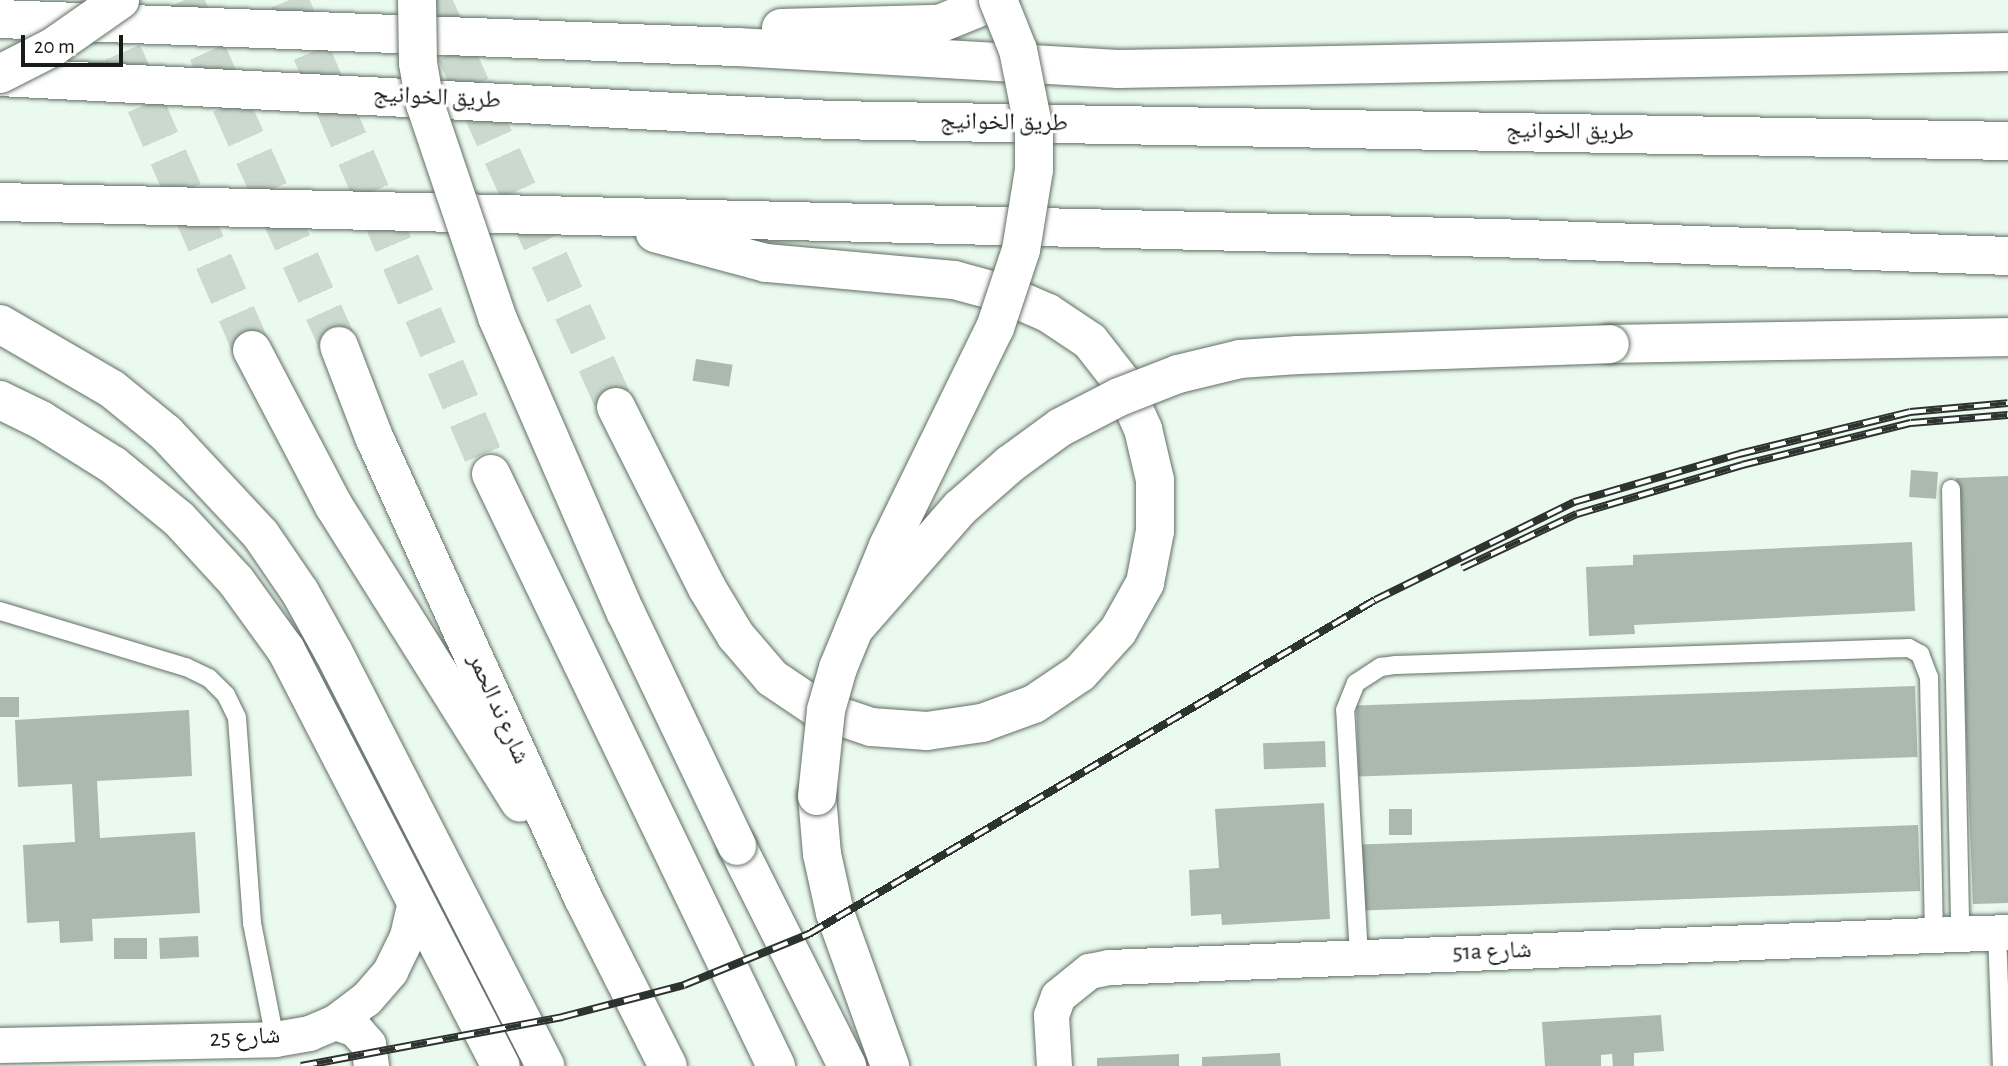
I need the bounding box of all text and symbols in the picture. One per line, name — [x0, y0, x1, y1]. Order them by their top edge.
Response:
scale bar — [24, 21, 126, 65]
text: 20 m — [34, 36, 75, 57]
street label: طريق الخوانيج — [372, 80, 502, 116]
street label: طريق الخوانيج — [940, 107, 1068, 139]
street label: طريق الخوانيج — [1506, 116, 1634, 148]
street label: شارع ند الحمر — [461, 649, 535, 769]
street label: 51a شارع — [1452, 936, 1532, 968]
street label: شارع 25 — [209, 1022, 281, 1054]

